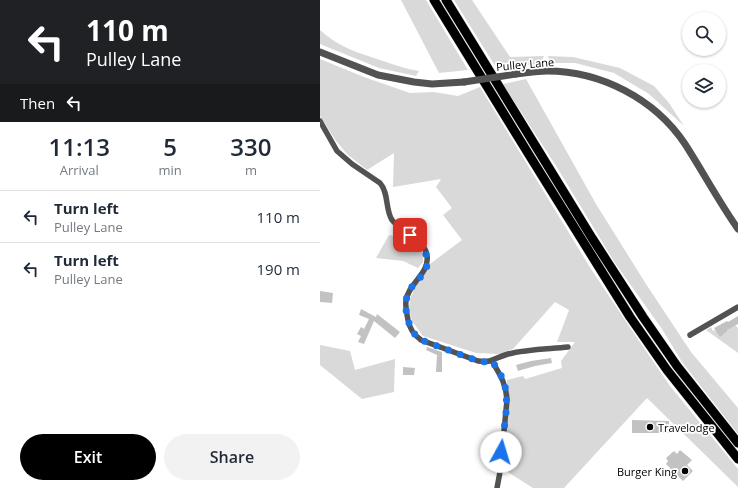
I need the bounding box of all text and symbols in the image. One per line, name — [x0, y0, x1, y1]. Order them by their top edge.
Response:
text: 110 m — [86, 11, 169, 49]
map controls — [682, 12, 726, 108]
button: search — [682, 12, 726, 56]
icon: left — [20, 16, 72, 68]
text: Pulley Lane — [86, 47, 181, 71]
street label: Pulley Lane — [495, 54, 555, 74]
button: layers — [682, 64, 726, 108]
icon: left — [63, 92, 85, 114]
text: Then — [20, 93, 55, 113]
text: 11:13 — [49, 130, 110, 163]
text: 5 — [163, 130, 177, 163]
text: 330 — [230, 130, 271, 163]
text: Arrival — [60, 161, 99, 179]
text: min — [159, 161, 182, 179]
text: m — [245, 161, 257, 179]
text: Turn left — [54, 198, 119, 218]
icon: left — [20, 206, 42, 228]
text: 110 m — [256, 207, 300, 227]
text: Pulley Lane — [54, 218, 123, 236]
pin — [393, 218, 427, 252]
icon: arrive — [399, 224, 421, 246]
text: Turn left — [54, 250, 119, 270]
icon: left — [20, 258, 42, 280]
text: 190 m — [256, 259, 300, 279]
text: Pulley Lane — [54, 270, 123, 288]
place label: Travelodge — [658, 420, 715, 435]
marker: Travelodge — [645, 422, 655, 432]
position arrow — [480, 431, 522, 473]
button: Exit — [20, 434, 156, 480]
button: Share — [164, 434, 300, 480]
place label: Burger King — [617, 464, 677, 479]
marker: Burger King — [680, 466, 690, 476]

